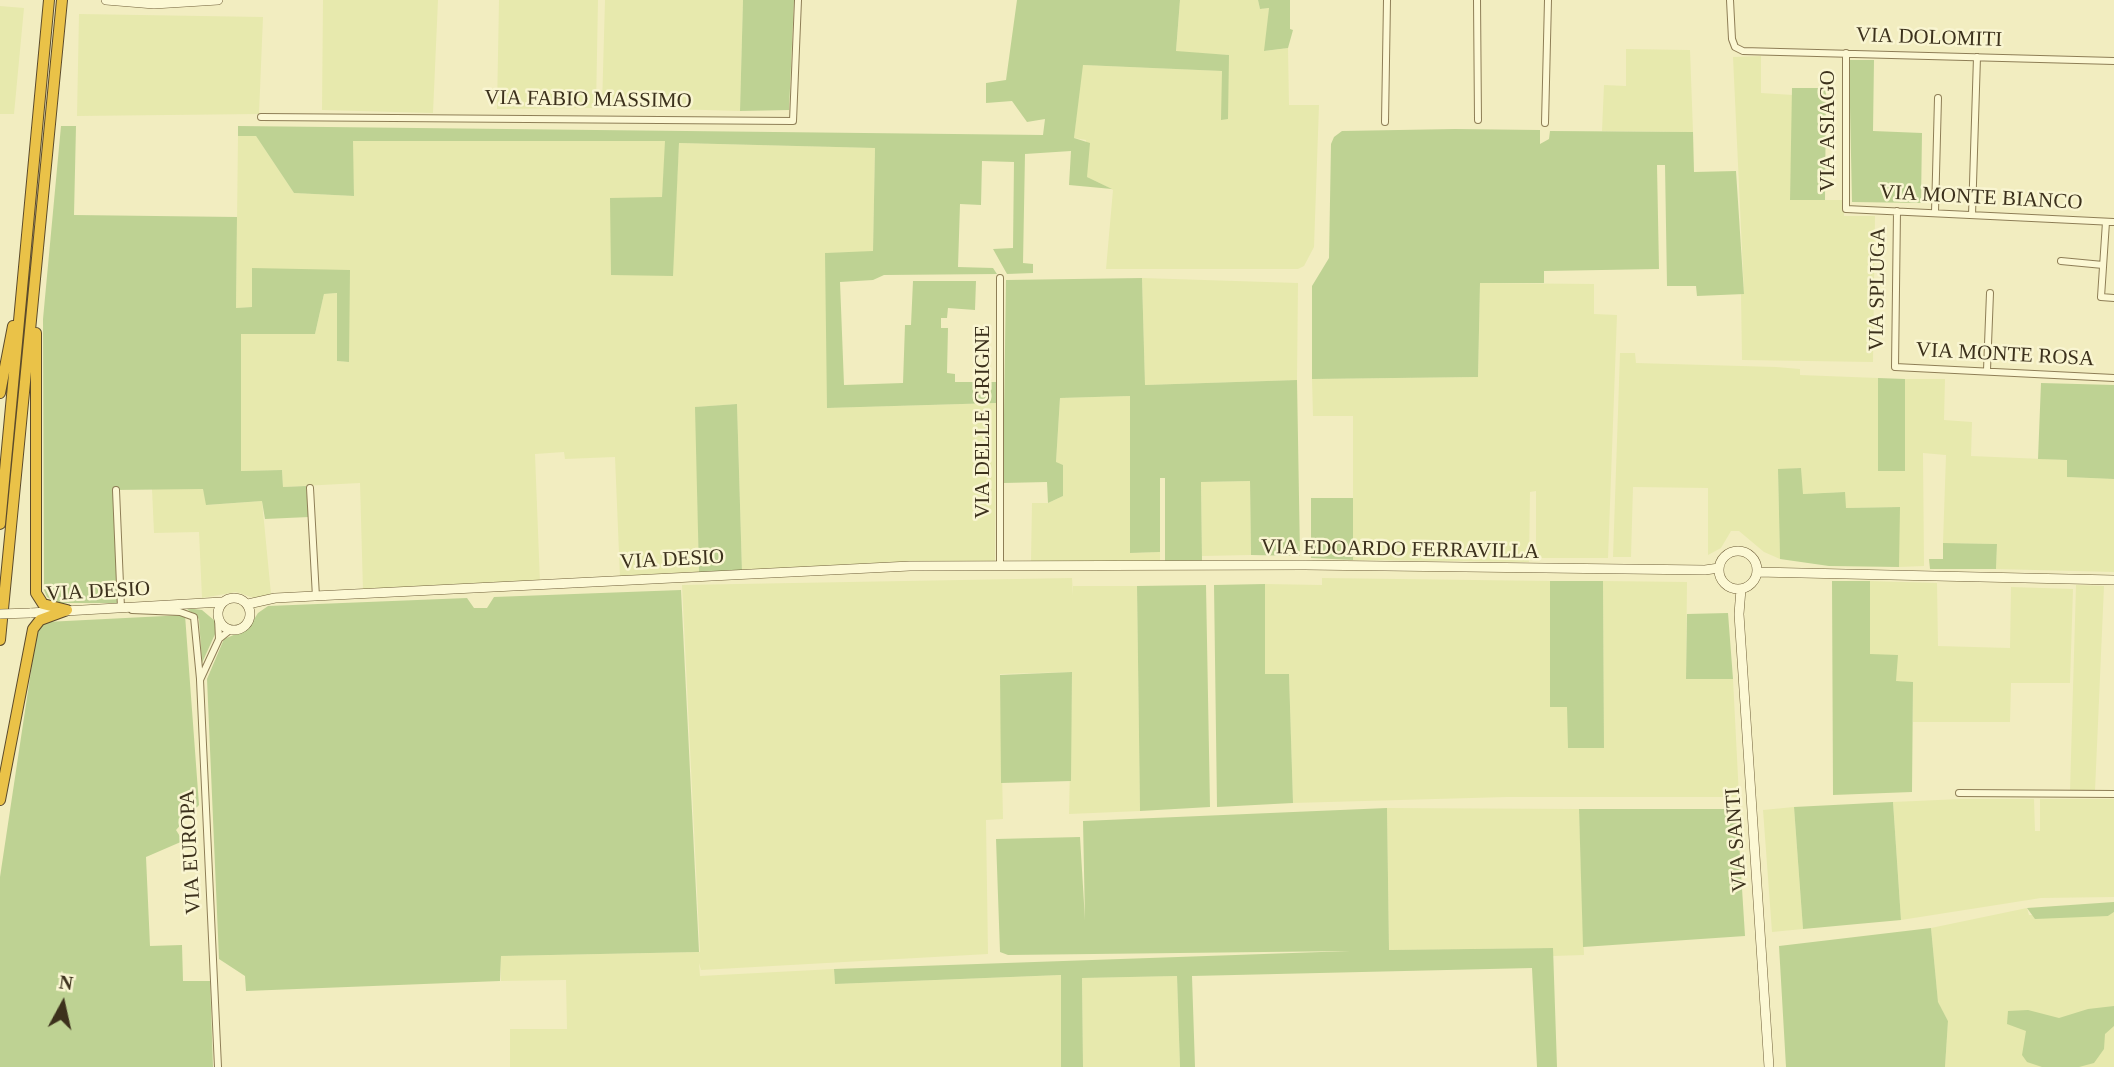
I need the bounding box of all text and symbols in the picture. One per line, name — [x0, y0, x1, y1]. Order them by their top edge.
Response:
street label: VIA DOLOMITI — [1855, 23, 2003, 53]
street label: VIA ASIAGO — [1815, 70, 1841, 192]
street label: VIA FABIO MASSIMO — [484, 86, 692, 114]
street label: VIA MONTE BIANCO — [1879, 180, 2083, 216]
street label: VIA SPLUGA — [1864, 227, 1892, 351]
street label: VIA DELLE GRIGNE — [970, 325, 996, 519]
street label: VIA MONTE ROSA — [1915, 338, 2095, 372]
street label: VIA EDOARDO FERRAVILLA — [1261, 535, 1539, 565]
street label: VIA DESIO — [619, 545, 725, 575]
street label: VIA DESIO — [45, 577, 151, 607]
street label: VIA SANTI — [1721, 787, 1753, 893]
street label: VIA EUROPA — [175, 789, 207, 915]
north arrow — [28, 969, 98, 1039]
text: N — [58, 971, 74, 994]

